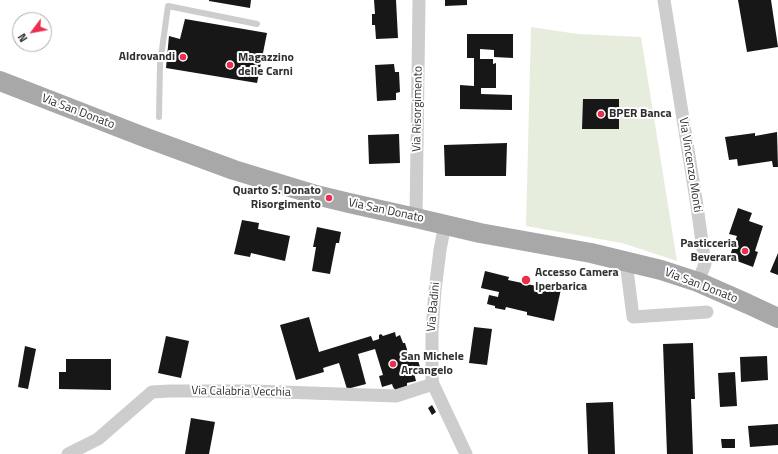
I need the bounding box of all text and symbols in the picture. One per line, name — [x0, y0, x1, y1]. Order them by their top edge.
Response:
north arrow — [12, 12, 52, 52]
text: N — [14, 30, 31, 45]
place label: Aldrovandi — [119, 50, 175, 64]
place label: Magazzino delle Carni — [238, 51, 294, 79]
marker: Aldrovandi — [178, 52, 188, 62]
marker: Magazzino delle Carni — [225, 60, 235, 70]
street label: Via Risorgimento — [410, 66, 426, 152]
street label: Via San Donato — [40, 91, 116, 133]
place label: BPER Banca — [609, 107, 672, 121]
marker: BPER Banca — [596, 109, 606, 119]
street label: Via Vincenzo Monti — [675, 116, 705, 214]
place label: Quarto S. Donato Risorgimento — [233, 184, 321, 212]
marker: Quarto S. Donato Risorgimento — [324, 193, 334, 203]
street label: Via San Donato — [347, 196, 425, 226]
place label: Pasticceria Beverara — [680, 237, 737, 265]
marker: Pasticceria Beverara — [740, 246, 750, 256]
street label: Via San Donato — [663, 265, 739, 307]
place label: Accesso Camera Iperbarica — [535, 266, 619, 294]
marker: Accesso Camera Iperbarica — [520, 274, 532, 286]
street label: Via Badini — [425, 282, 443, 332]
place label: San Michele Arcangelo — [401, 350, 464, 378]
marker: San Michele Arcangelo — [388, 359, 398, 369]
street label: Via Calabria Vecchia — [191, 384, 291, 400]

